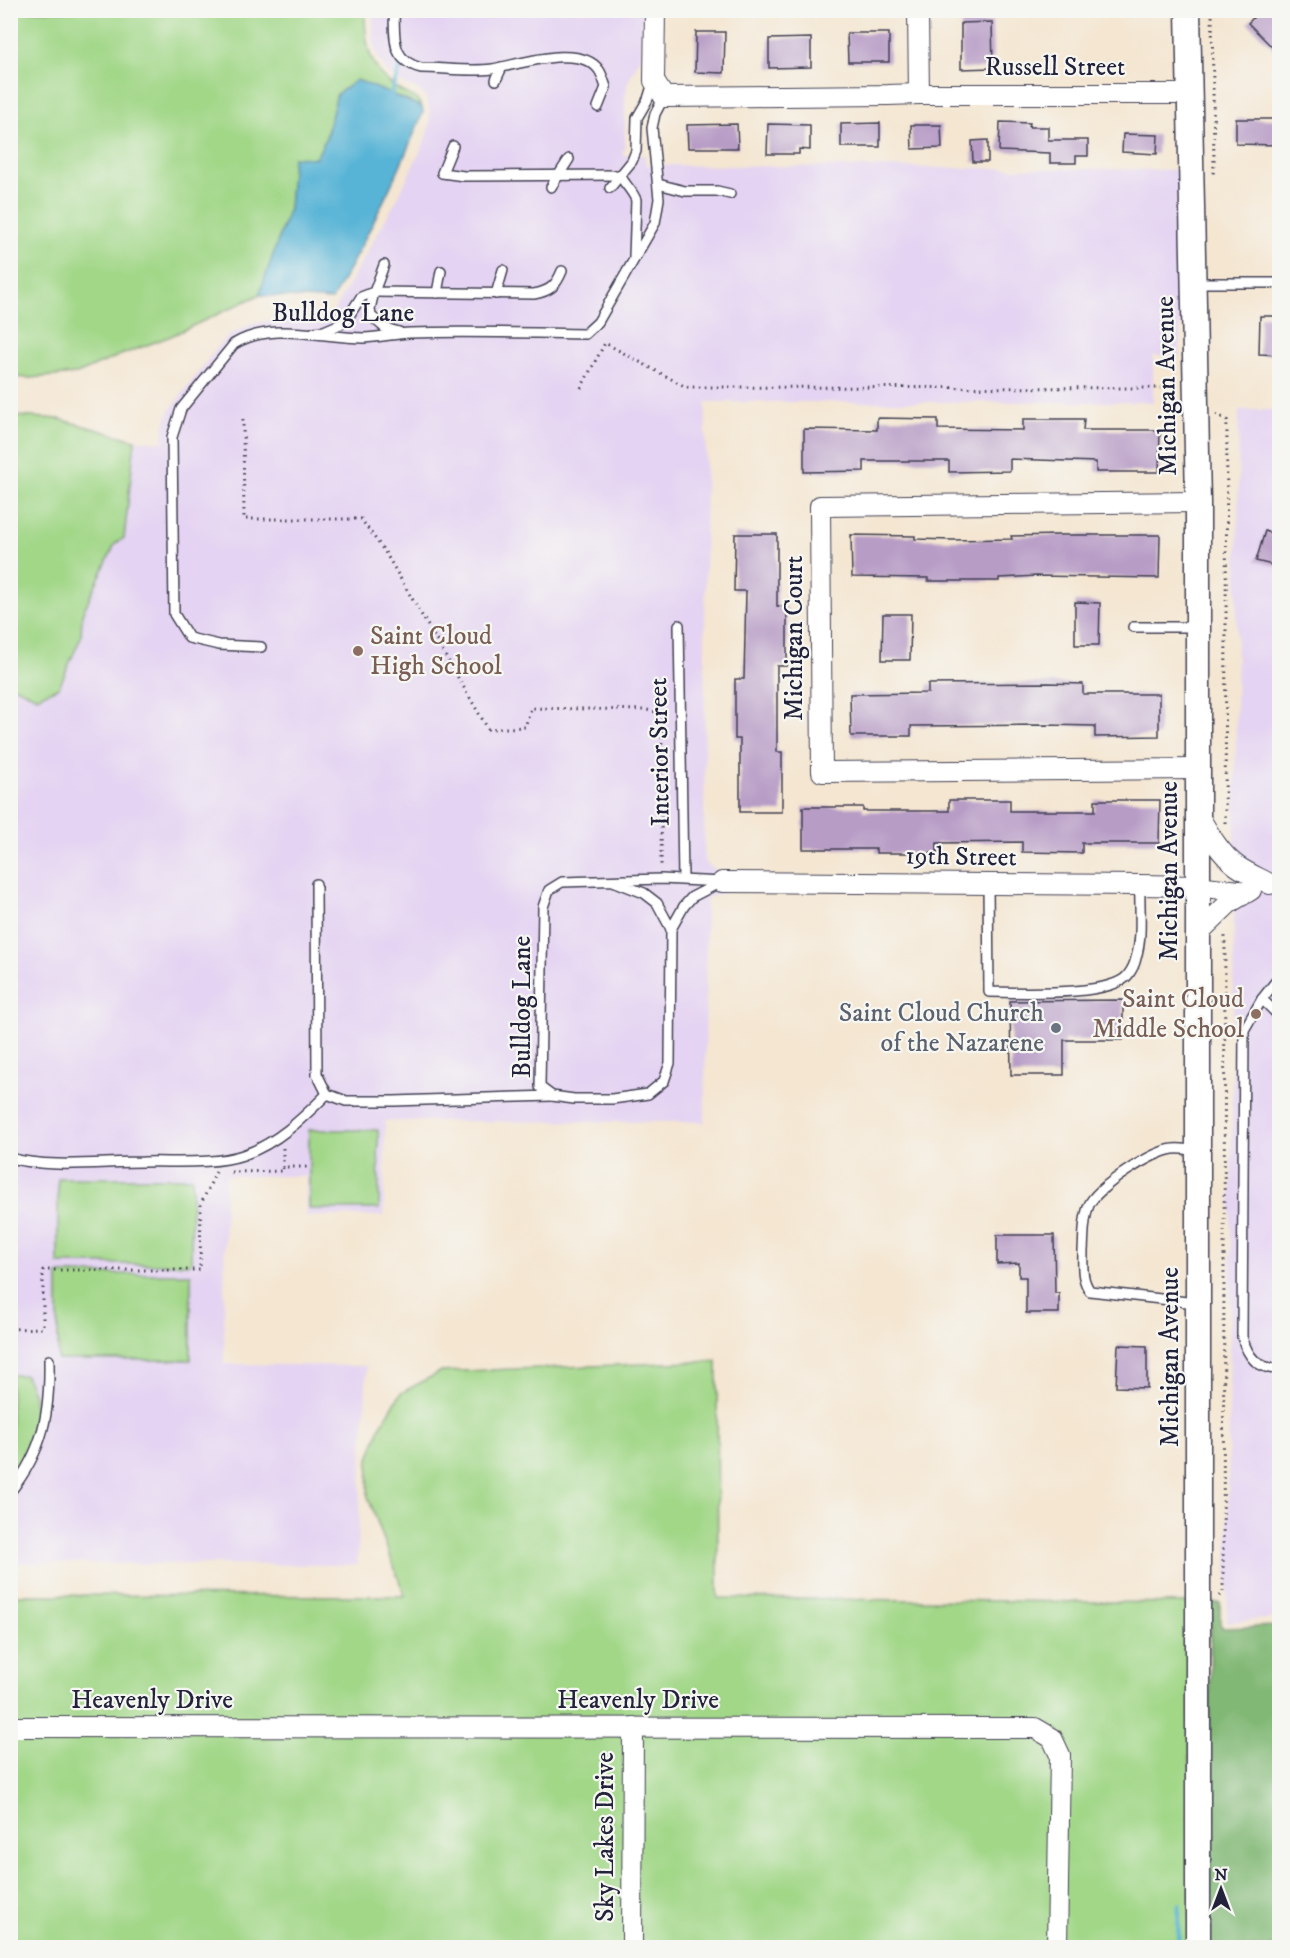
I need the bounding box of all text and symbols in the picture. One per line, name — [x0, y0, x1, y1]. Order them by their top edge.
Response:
street label: Russell Street — [985, 51, 1125, 84]
street label: Michigan Avenue — [1149, 296, 1185, 476]
street label: Bulldog Lane — [272, 297, 414, 330]
street label: Michigan Court — [778, 555, 811, 721]
place label: Saint Cloud High School — [370, 620, 502, 683]
marker: Saint Cloud High School — [351, 644, 365, 658]
street label: Interior Street — [642, 677, 678, 827]
street label: Michigan Avenue — [1153, 781, 1186, 961]
street label: 19th Street — [905, 840, 1017, 874]
street label: Bulldog Lane — [506, 936, 539, 1078]
place label: Saint Cloud Middle School — [1092, 983, 1244, 1046]
place label: Saint Cloud Church of the Nazarene — [839, 997, 1044, 1060]
marker: Saint Cloud Middle School — [1249, 1007, 1263, 1021]
marker: Saint Cloud Church of the Nazarene — [1049, 1021, 1063, 1035]
street label: Michigan Avenue — [1154, 1267, 1187, 1447]
street label: Heavenly Drive — [71, 1684, 233, 1717]
street label: Heavenly Drive — [557, 1684, 719, 1717]
street label: Sky Lakes Drive — [589, 1752, 622, 1922]
north arrow — [1191, 1859, 1251, 1919]
text: N — [1214, 1865, 1228, 1885]

